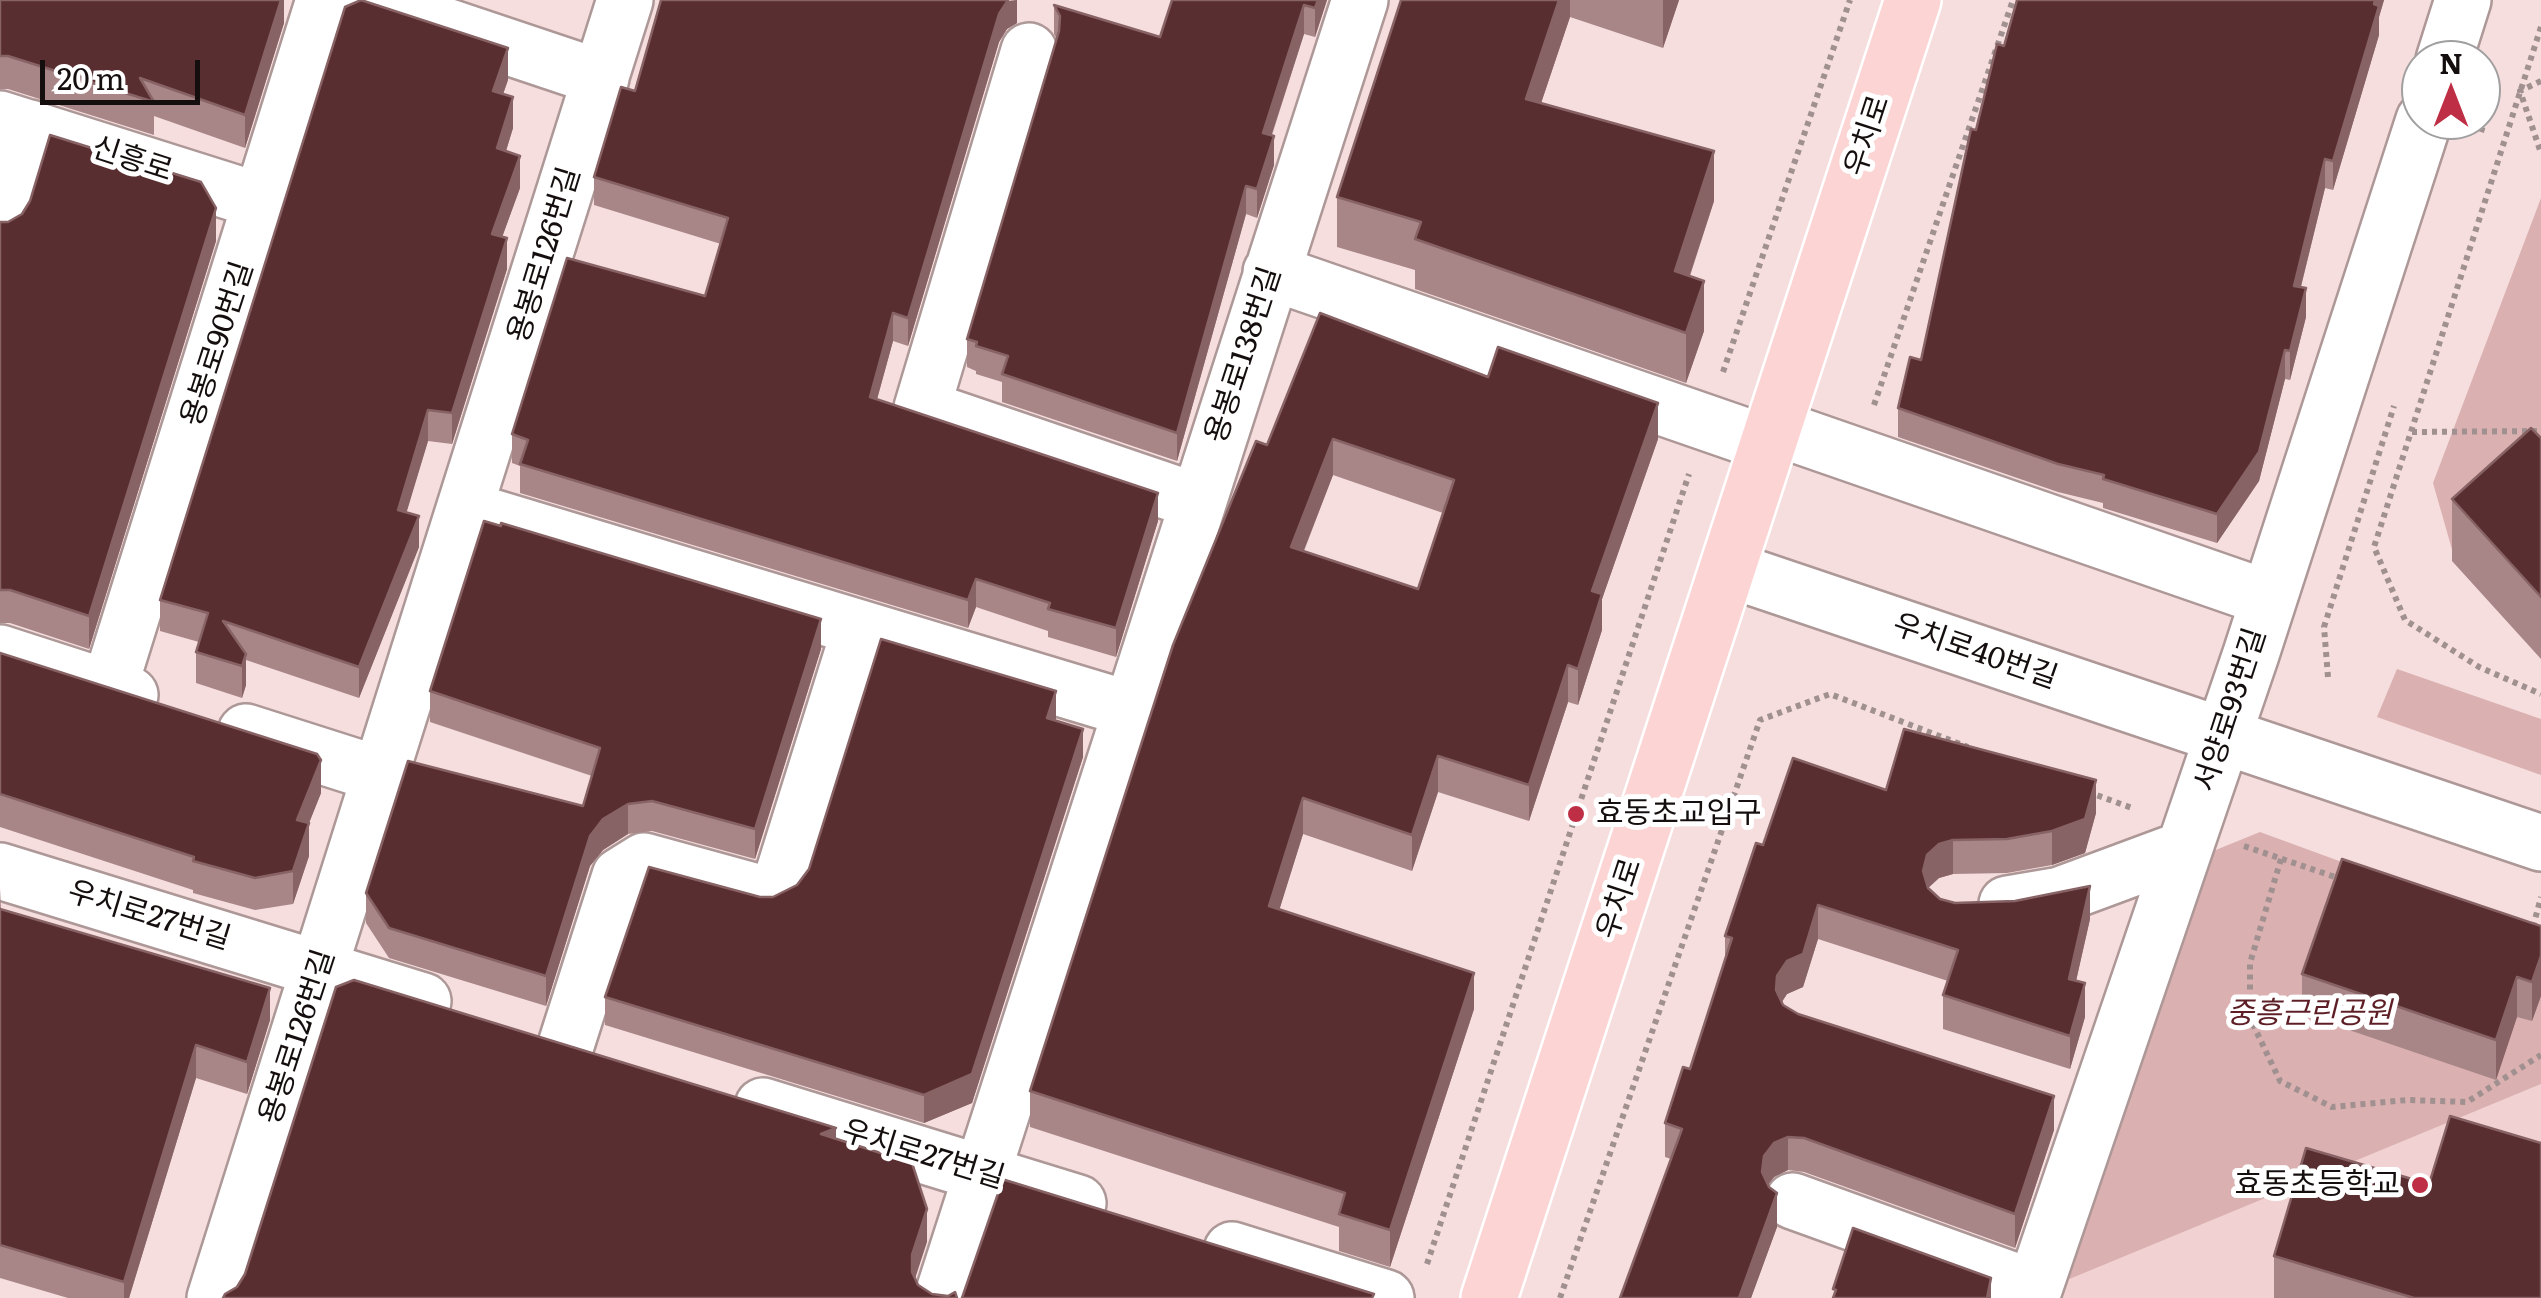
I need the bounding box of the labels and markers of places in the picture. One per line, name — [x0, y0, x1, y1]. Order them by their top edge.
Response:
place label: 효동초교입구 — [1596, 796, 1762, 832]
marker: 효동초교입구 — [1565, 803, 1587, 825]
place label: 효동초등학교 — [2234, 1167, 2400, 1203]
marker: 효동초등학교 — [2409, 1174, 2431, 1196]

